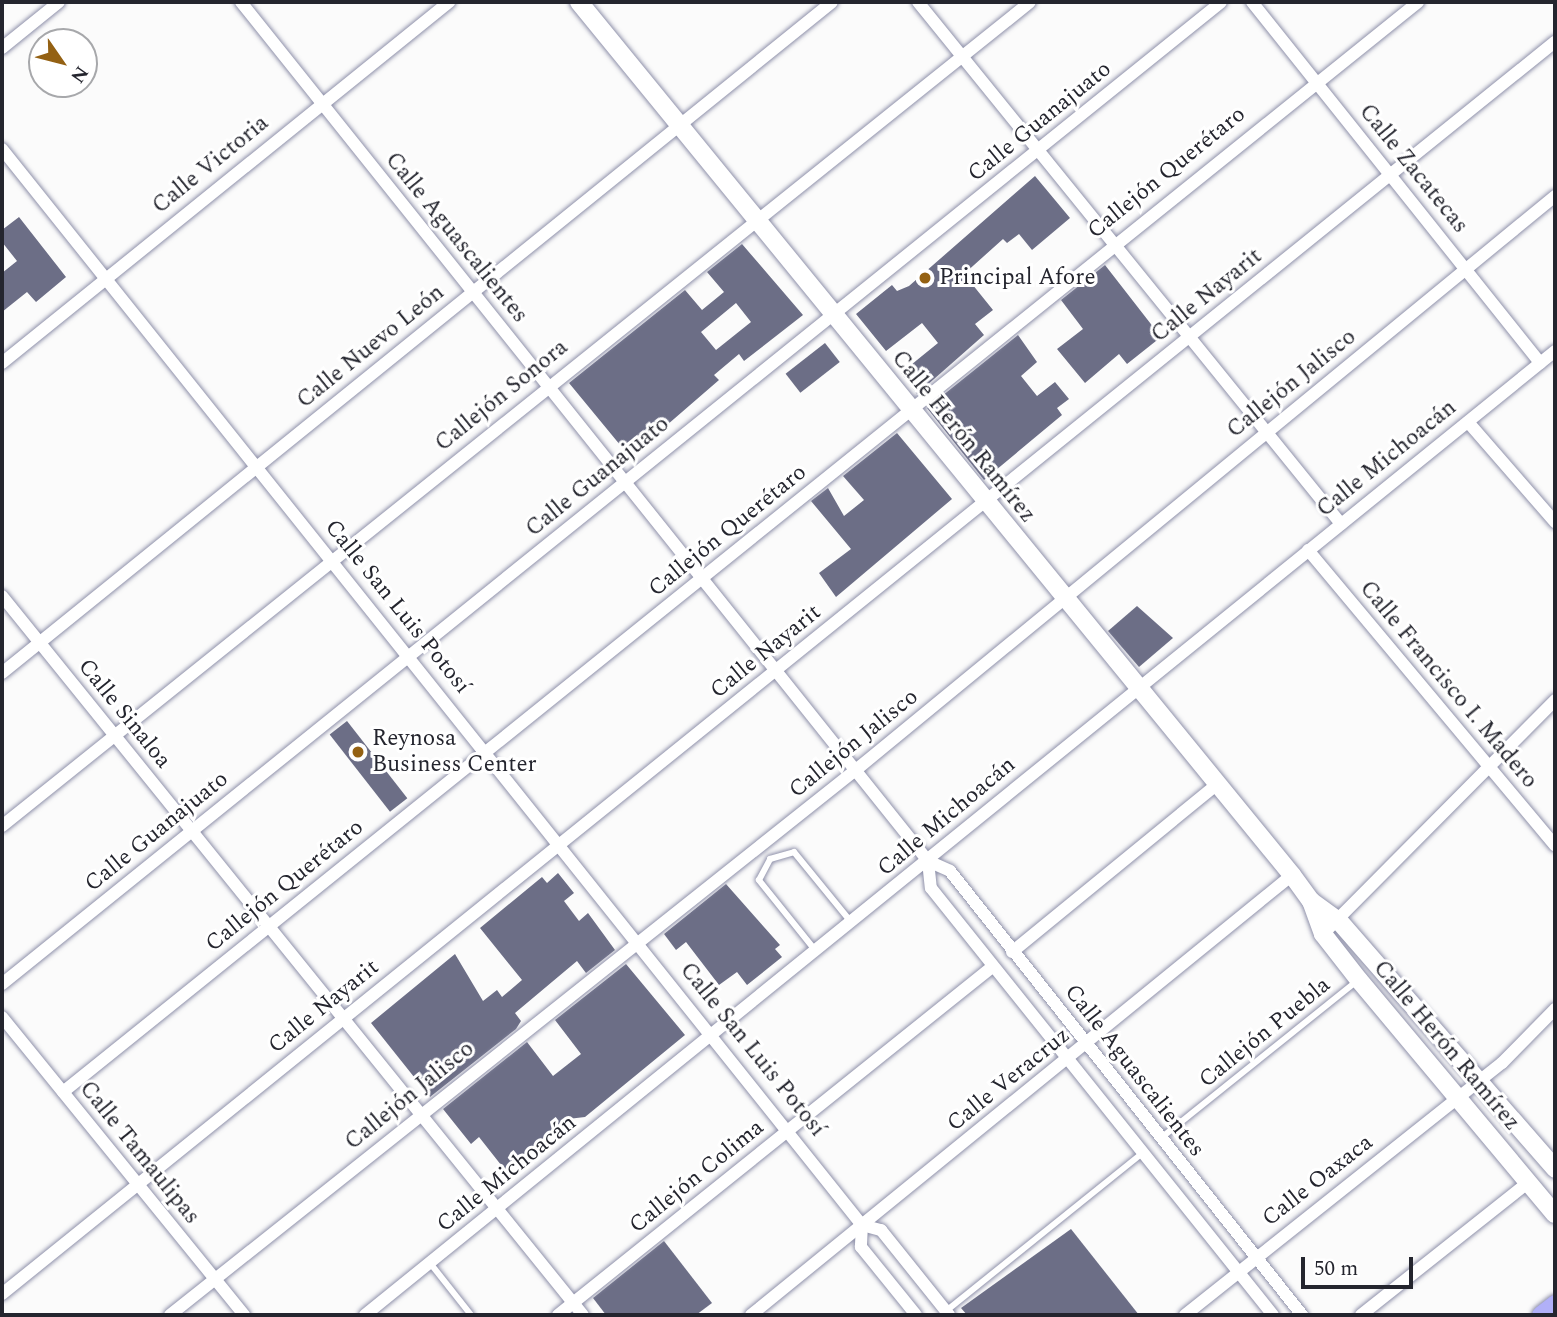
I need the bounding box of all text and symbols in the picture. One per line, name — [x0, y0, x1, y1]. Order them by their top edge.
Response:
north arrow — [28, 28, 98, 98]
street label: Calle Guanajuato — [963, 56, 1117, 188]
text: N — [63, 60, 95, 89]
street label: Calle Zacatecas — [1353, 99, 1473, 239]
street label: Callejón Querétaro — [1083, 101, 1251, 245]
street label: Calle Victoria — [147, 110, 275, 220]
street label: Calle Aguascalientes — [379, 147, 533, 329]
street label: Calle Nayarit — [1146, 243, 1268, 349]
place label: Principal Afore — [939, 264, 1096, 292]
marker: Principal Afore — [917, 270, 933, 286]
street label: Calle Nuevo León — [292, 279, 450, 415]
street label: Callejón Jalisco — [1222, 324, 1362, 444]
street label: Callejón Sonora — [430, 334, 574, 458]
street label: Calle Herón Ramírez — [885, 345, 1041, 529]
street label: Calle Michoacán — [1312, 394, 1462, 524]
street label: Calle Guanajuato — [521, 411, 675, 543]
street label: Callejón Querétaro — [644, 459, 812, 603]
street label: Calle San Luis Potosí — [318, 514, 476, 700]
street label: Calle Francisco I. Madero — [1353, 576, 1543, 794]
street label: Calle Nayarit — [705, 599, 827, 705]
street label: Calle Sinaloa — [72, 654, 176, 774]
street label: Callejón Jalisco — [784, 684, 924, 804]
place label: Reynosa Business Center — [372, 725, 537, 779]
marker: Reynosa Business Center — [350, 744, 366, 760]
street label: Calle Michoacán — [873, 751, 1021, 883]
street label: Calle Guanajuato — [80, 766, 234, 898]
street label: Callejón Querétaro — [201, 814, 369, 958]
street label: Calle Nayarit — [263, 954, 385, 1060]
street label: Calle Herón Ramírez — [1367, 955, 1525, 1137]
street label: Calle San Luis Potosí — [673, 957, 831, 1143]
street label: Callejón Puebla — [1194, 972, 1336, 1094]
street label: Calle Aguascalientes — [1058, 979, 1210, 1163]
street label: Calle Veracruz — [942, 1022, 1076, 1138]
street label: Callejón Jalisco — [340, 1036, 480, 1156]
street label: Calle Tamaulipas — [73, 1076, 205, 1230]
street label: Calle Michoacán — [432, 1109, 582, 1239]
street label: Callejón Colima — [624, 1114, 770, 1240]
street label: Calle Oaxaca — [1257, 1129, 1379, 1233]
scale bar — [1305, 1244, 1417, 1288]
text: 50 m — [1314, 1253, 1358, 1285]

